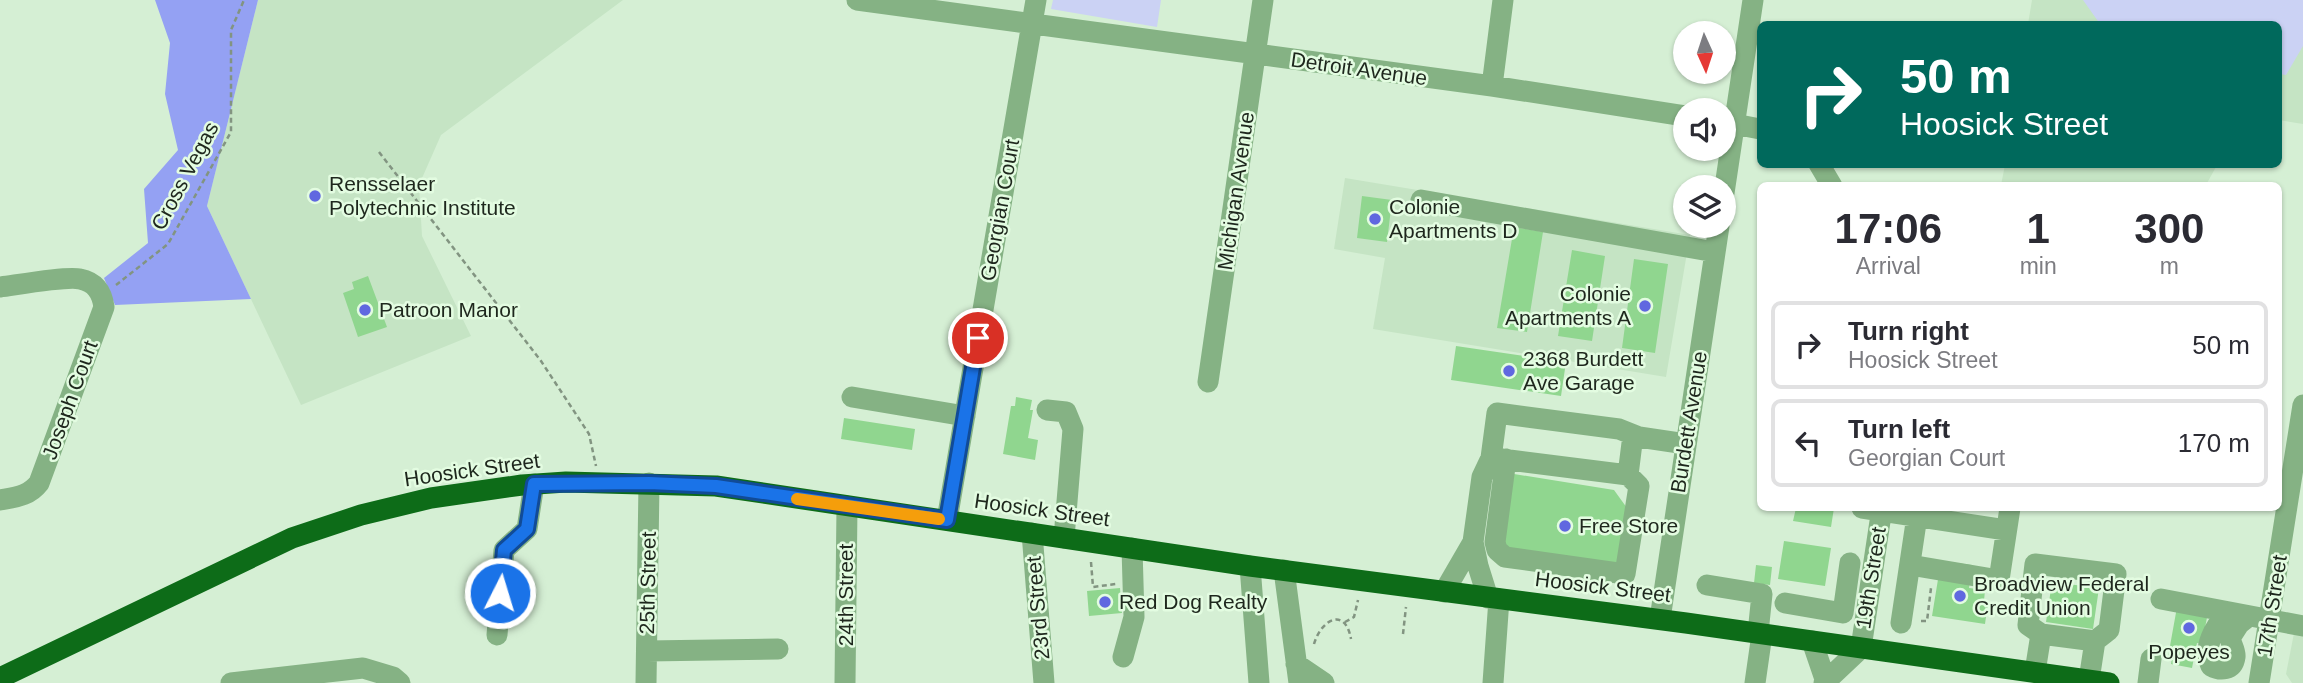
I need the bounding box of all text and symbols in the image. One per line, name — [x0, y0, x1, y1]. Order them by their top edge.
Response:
north arrow — [1673, 21, 1736, 84]
map controls — [1673, 21, 1736, 238]
street label: Detroit Avenue — [1289, 48, 1429, 89]
icon: right — [1785, 49, 1876, 140]
text: 50 m — [1900, 49, 2012, 103]
button: sound — [1673, 98, 1736, 161]
text: Hoosick Street — [1900, 106, 2108, 142]
street label: Michigan Avenue — [1213, 110, 1258, 272]
street label: Cross Vegas — [146, 118, 223, 234]
street label: Georgian Court — [976, 137, 1023, 283]
place label: Rensselaer Polytechnic Institute — [329, 172, 516, 219]
button: layers — [1673, 175, 1736, 238]
marker: Rensselaer Polytechnic Institute — [307, 188, 323, 204]
place label: Colonie Apartments D — [1389, 195, 1517, 242]
text: 17:06 — [1835, 205, 1942, 252]
text: 1 — [2026, 205, 2050, 252]
text: 300 — [2134, 205, 2204, 252]
marker: Colonie Apartments D — [1367, 211, 1383, 227]
text: Arrival — [1856, 253, 1921, 279]
text: min — [2020, 253, 2057, 279]
text: m — [2160, 253, 2179, 279]
place label: Colonie Apartments A — [1505, 282, 1631, 329]
place label: Patroon Manor — [379, 298, 518, 321]
marker: Colonie Apartments A — [1637, 298, 1653, 314]
marker: Patroon Manor — [357, 302, 373, 318]
pin — [948, 308, 1008, 368]
text: Turn right — [1848, 316, 1969, 346]
icon: arrive — [959, 319, 997, 357]
icon: right — [1789, 326, 1827, 364]
text: 50 m — [2192, 330, 2250, 360]
street label: Joseph Court — [37, 337, 102, 462]
place label: 2368 Burdett Ave Garage — [1523, 347, 1643, 394]
text: Hoosick Street — [1848, 347, 1998, 373]
street label: Burdett Avenue — [1666, 349, 1711, 494]
marker: 2368 Burdett Ave Garage — [1501, 363, 1517, 379]
text: Turn left — [1848, 414, 1950, 444]
icon: left — [1789, 424, 1827, 462]
text: 170 m — [2178, 428, 2250, 458]
text: Georgian Court — [1848, 445, 2005, 471]
street label: Hoosick Street — [403, 449, 541, 490]
street label: Hoosick Street — [973, 489, 1111, 530]
place label: Free Store — [1579, 514, 1678, 537]
marker: Free Store — [1557, 518, 1573, 534]
street label: 19th Street — [1851, 525, 1890, 630]
street label: 25th Street — [635, 531, 660, 635]
street label: 24th Street — [834, 543, 857, 646]
street label: 17th Street — [2252, 553, 2291, 658]
street label: 23rd Street — [1022, 555, 1053, 661]
position arrow — [463, 556, 537, 630]
street label: Hoosick Street — [1534, 567, 1672, 606]
place label: Broadview Federal Credit Union — [1974, 572, 2149, 619]
marker: Broadview Federal Credit Union — [1952, 588, 1968, 604]
place label: Red Dog Realty — [1119, 590, 1268, 613]
marker: Red Dog Realty — [1097, 594, 1113, 610]
marker: Popeyes — [2181, 620, 2197, 636]
place label: Popeyes — [2148, 640, 2230, 663]

